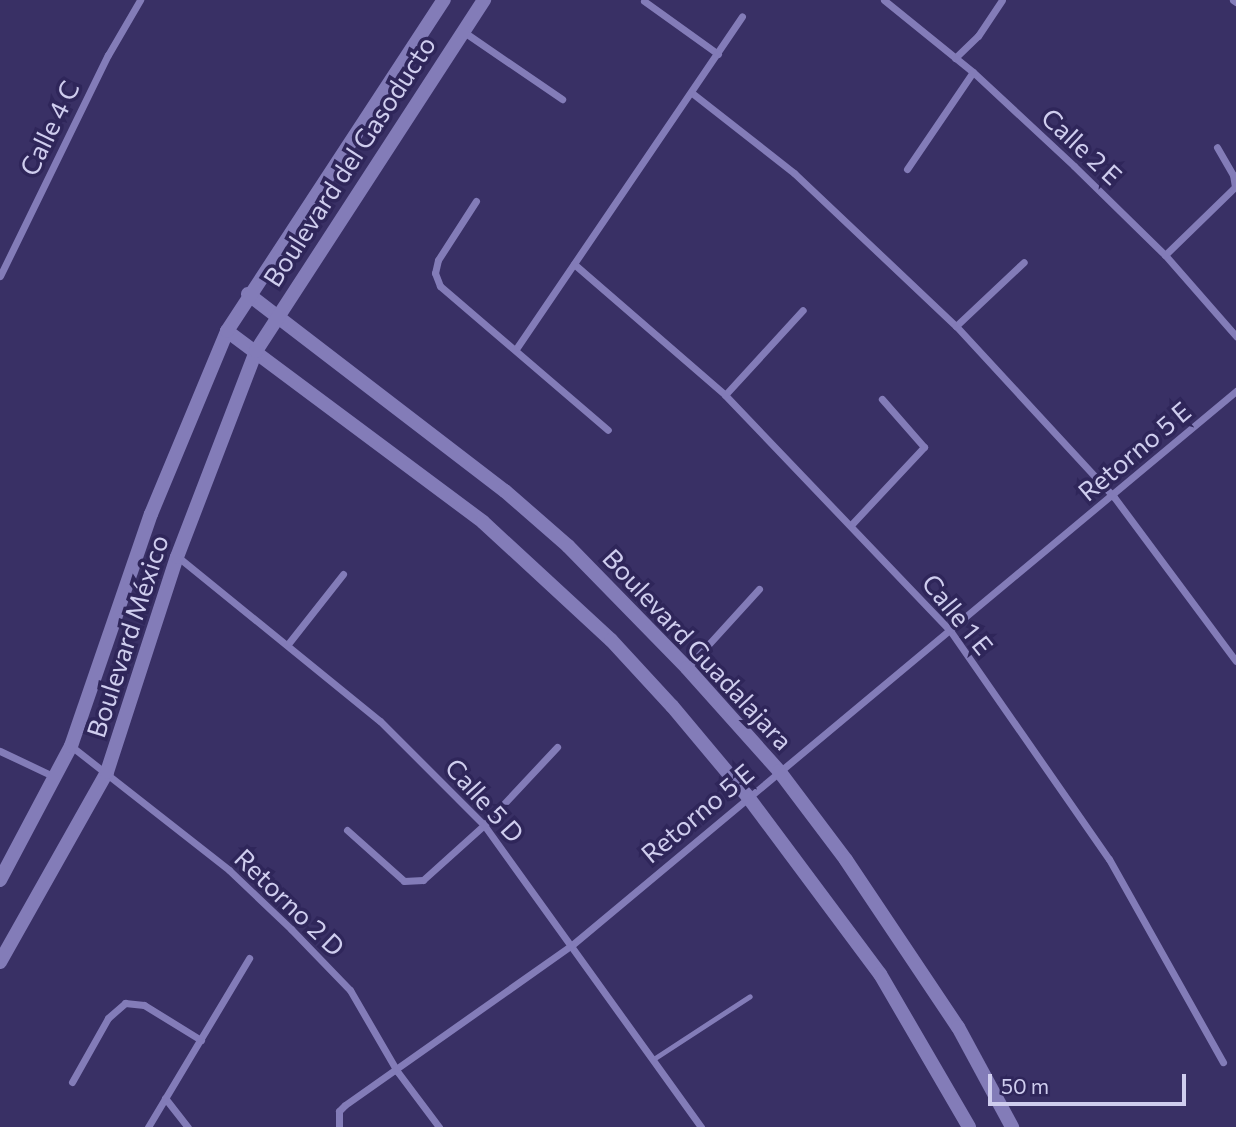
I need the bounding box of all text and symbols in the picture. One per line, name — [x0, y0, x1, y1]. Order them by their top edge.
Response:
street label: Boulevard del Gasoducto — [256, 30, 442, 292]
street label: Calle 4 C — [13, 75, 85, 181]
street label: Calle 2 E — [1035, 101, 1129, 191]
street label: Retorno 5 E — [1071, 395, 1197, 507]
street label: Boulevard México — [80, 531, 174, 741]
street label: Boulevard Guadalajara — [597, 542, 799, 756]
street label: Calle 1 E — [916, 567, 1000, 661]
street label: Calle 5 D — [439, 752, 531, 848]
street label: Retorno 5 E — [634, 757, 760, 869]
street label: Retorno 2 D — [229, 842, 351, 962]
scale bar — [991, 1060, 1189, 1104]
text: 50 m — [1001, 1073, 1049, 1098]

